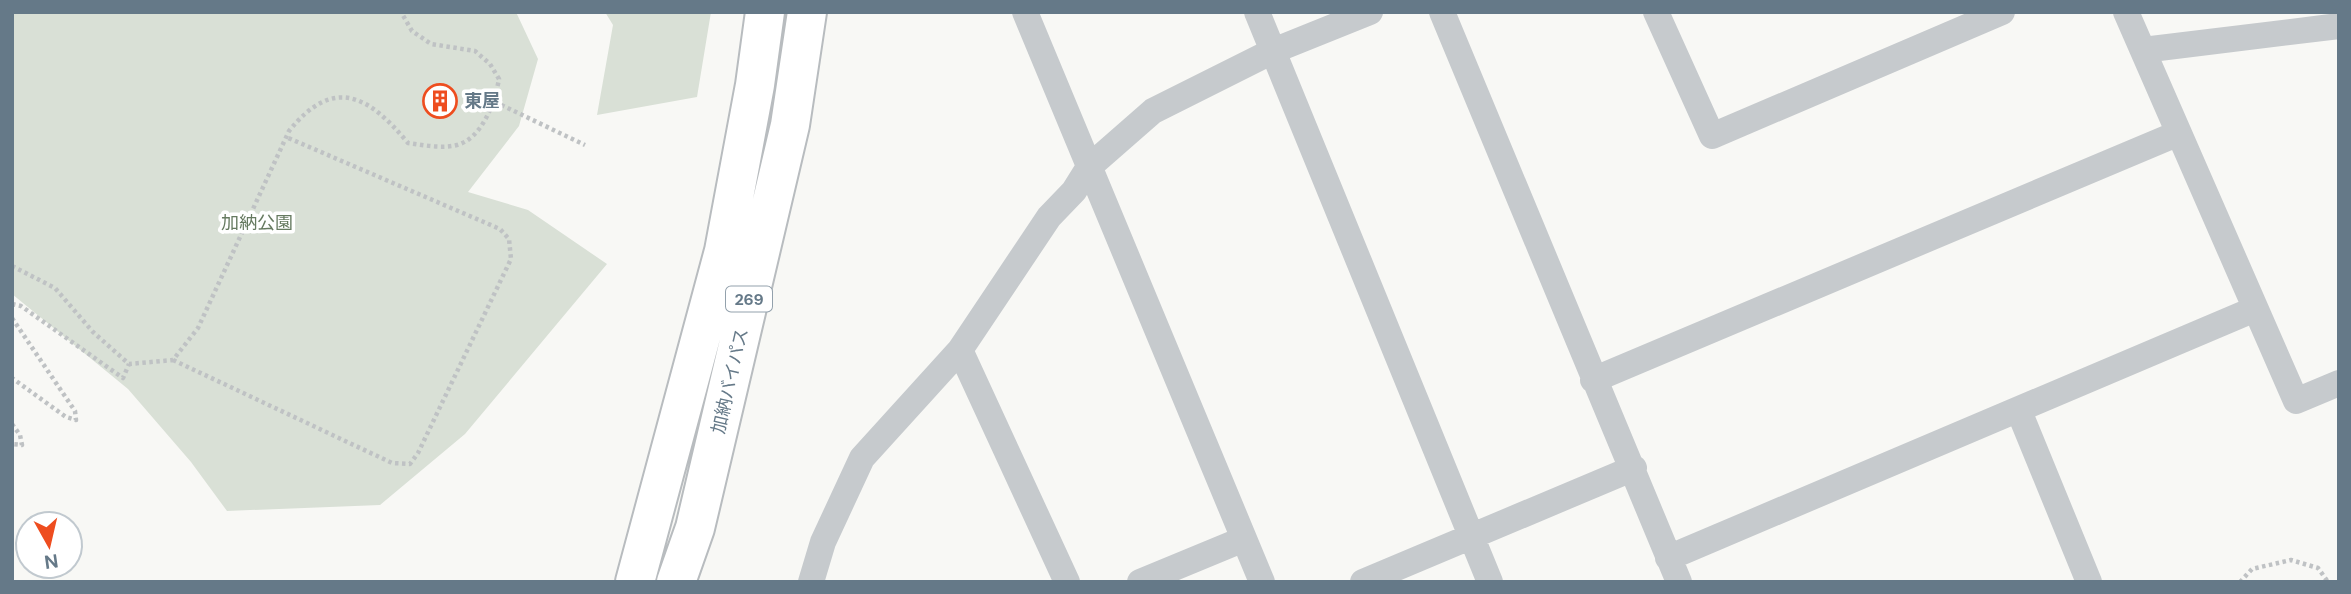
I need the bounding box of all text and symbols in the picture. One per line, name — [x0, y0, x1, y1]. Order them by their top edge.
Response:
building icon: 東屋 — [421, 82, 459, 120]
place label: 東屋 — [464, 89, 500, 113]
park label: 加納公園 — [221, 211, 293, 235]
road number: 269 — [726, 286, 772, 312]
street label: 加納バイパス — [706, 326, 754, 436]
north arrow — [14, 510, 84, 580]
text: N — [43, 548, 60, 575]

